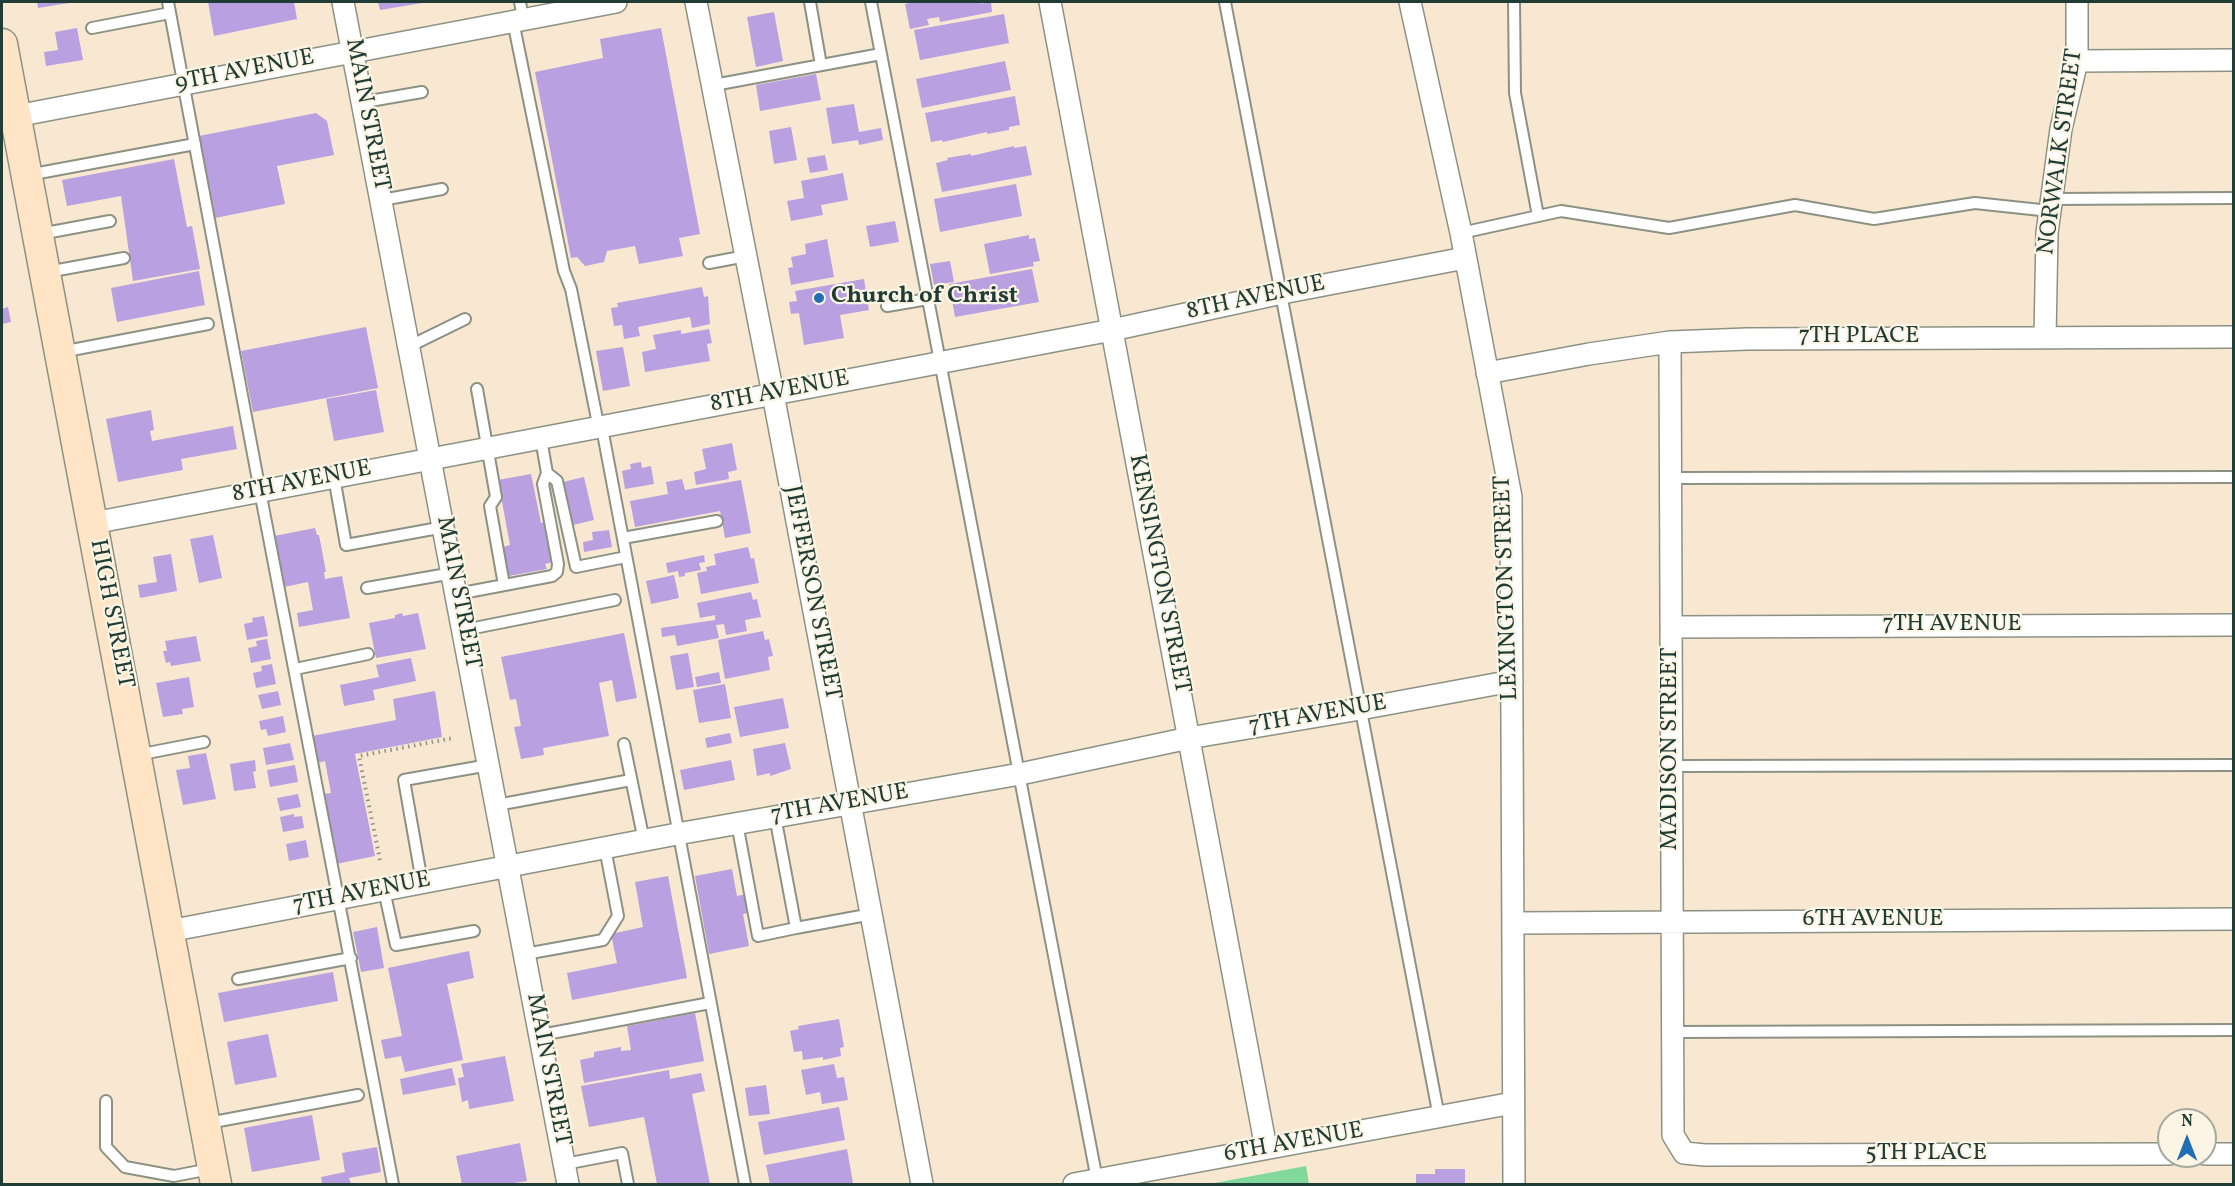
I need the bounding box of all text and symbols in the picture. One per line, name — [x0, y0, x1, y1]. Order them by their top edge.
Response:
street label: MAIN STREET — [337, 36, 395, 194]
street label: 9TH AVENUE — [173, 44, 317, 100]
street label: NORWALK STREET — [2033, 47, 2091, 257]
street label: 8TH AVENUE — [1184, 270, 1328, 328]
place label: Church of Christ — [831, 284, 1018, 312]
marker: Church of Christ — [812, 291, 826, 305]
street label: 7TH PLACE — [1799, 324, 1919, 352]
street label: 8TH AVENUE — [708, 365, 852, 421]
street label: KENSINGTON STREET — [1121, 452, 1195, 696]
street label: 8TH AVENUE — [230, 455, 374, 511]
street label: LEXINGTON STREET — [1490, 475, 1526, 701]
street label: JEFFERSON STREET — [776, 483, 846, 703]
street label: MAIN STREET — [428, 514, 486, 672]
street label: HIGH STREET — [81, 537, 139, 691]
street label: 7TH AVENUE — [1882, 612, 2022, 640]
street label: MADISON STREET — [1658, 647, 1686, 851]
street label: 7TH AVENUE — [1247, 690, 1389, 742]
street label: 7TH AVENUE — [769, 779, 911, 831]
street label: 7TH AVENUE — [291, 867, 433, 921]
street label: 6TH AVENUE — [1802, 907, 1944, 935]
street label: MAIN STREET — [518, 991, 576, 1149]
north arrow — [2157, 1108, 2217, 1168]
text: N — [2181, 1111, 2193, 1133]
street label: 6TH AVENUE — [1222, 1118, 1366, 1170]
street label: 5TH PLACE — [1865, 1141, 1987, 1169]

